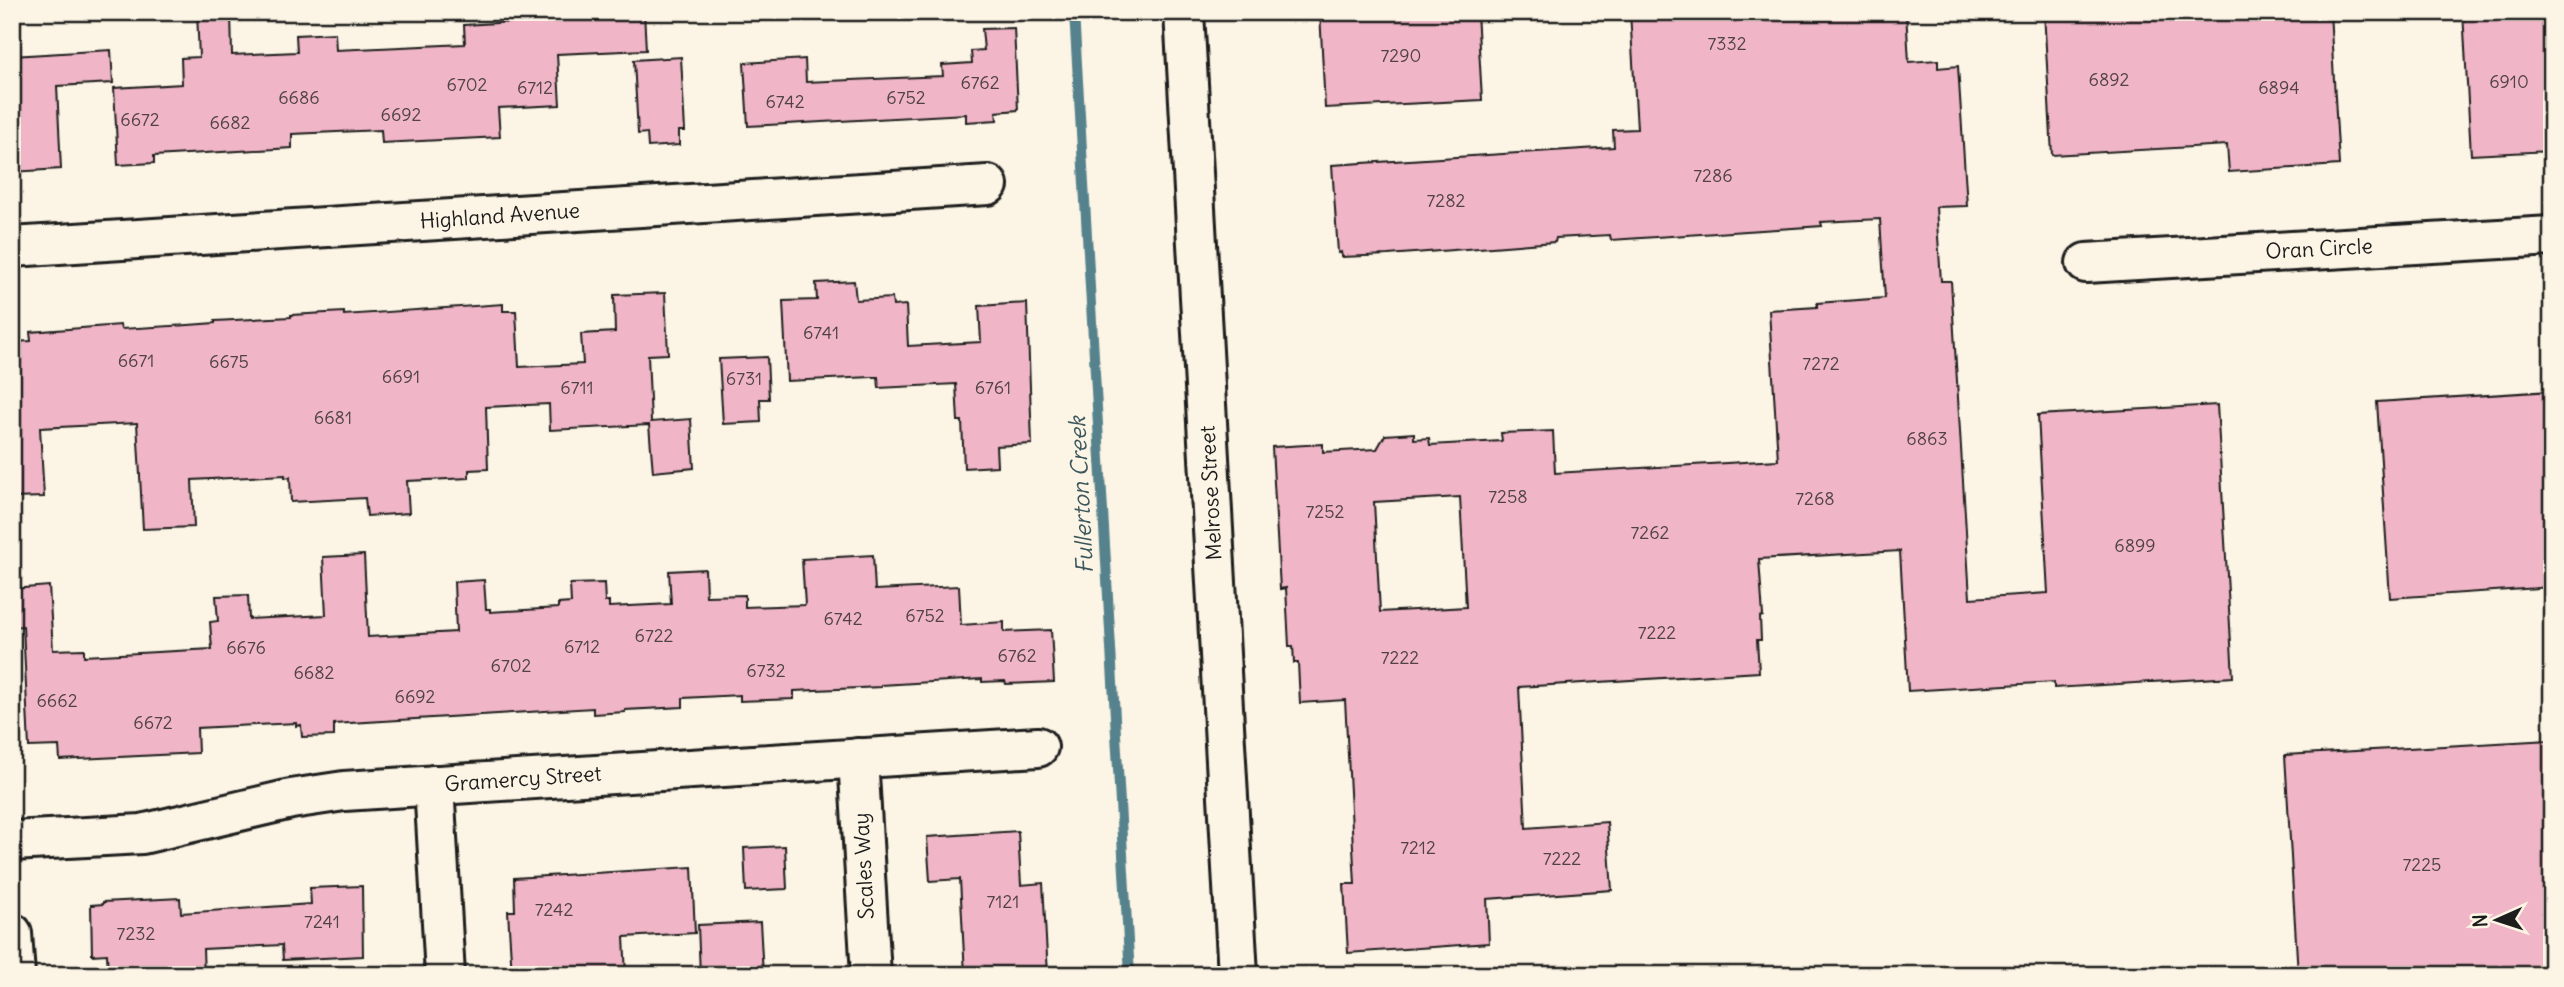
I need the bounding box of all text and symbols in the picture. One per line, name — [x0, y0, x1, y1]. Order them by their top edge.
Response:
house number: 7332 — [1707, 32, 1747, 55]
house number: 7290 — [1381, 44, 1421, 67]
house number: 6892 — [2089, 68, 2130, 91]
house number: 6910 — [2489, 70, 2529, 93]
house number: 6762 — [960, 71, 1000, 94]
house number: 6702 — [447, 73, 488, 96]
house number: 6712 — [517, 76, 553, 99]
house number: 6894 — [2258, 76, 2300, 99]
house number: 6686 — [278, 86, 320, 109]
house number: 6752 — [886, 86, 926, 109]
house number: 6742 — [765, 90, 805, 113]
house number: 6692 — [381, 103, 422, 126]
house number: 6672 — [120, 108, 160, 131]
house number: 6682 — [209, 111, 251, 134]
house number: 7286 — [1693, 164, 1733, 187]
house number: 7282 — [1427, 189, 1466, 212]
street label: Highland Avenue — [419, 196, 581, 235]
street label: Oran Circle — [2265, 232, 2373, 265]
house number: 6741 — [803, 321, 839, 344]
house number: 6671 — [118, 349, 154, 372]
house number: 6675 — [209, 350, 249, 373]
house number: 7272 — [1802, 352, 1840, 375]
house number: 6691 — [382, 365, 420, 388]
house number: 6731 — [726, 367, 762, 390]
house number: 6711 — [560, 376, 594, 399]
house number: 6761 — [975, 376, 1011, 399]
house number: 6681 — [314, 406, 352, 429]
water label: Fullerton Creek — [1062, 414, 1099, 574]
street label: Melrose Street — [1193, 425, 1228, 561]
house number: 6863 — [1906, 427, 1948, 450]
house number: 7258 — [1488, 485, 1528, 508]
house number: 7268 — [1795, 487, 1835, 510]
house number: 7252 — [1306, 500, 1345, 523]
house number: 7262 — [1631, 521, 1670, 544]
house number: 6899 — [2114, 534, 2156, 557]
house number: 6752 — [905, 604, 945, 627]
house number: 6742 — [823, 607, 863, 630]
house number: 7222 — [1638, 621, 1676, 644]
house number: 6722 — [635, 624, 674, 647]
house number: 6712 — [564, 635, 600, 658]
house number: 6676 — [226, 636, 266, 659]
house number: 6762 — [997, 644, 1037, 667]
house number: 7222 — [1381, 646, 1419, 669]
house number: 6702 — [491, 654, 532, 677]
house number: 6732 — [746, 659, 786, 682]
house number: 6682 — [293, 661, 335, 684]
house number: 6692 — [395, 685, 436, 708]
house number: 6662 — [36, 689, 78, 712]
house number: 6672 — [133, 711, 173, 734]
street label: Gramercy Street — [444, 760, 602, 797]
street label: Scales Way — [847, 812, 880, 920]
house number: 7212 — [1400, 836, 1436, 859]
house number: 7222 — [1543, 847, 1581, 870]
house number: 7225 — [2403, 853, 2441, 876]
north arrow — [2462, 886, 2532, 956]
house number: 7121 — [987, 890, 1019, 913]
house number: 7242 — [535, 898, 573, 921]
house number: 7241 — [304, 910, 340, 933]
text: N — [2468, 914, 2492, 928]
house number: 7232 — [117, 922, 156, 945]

